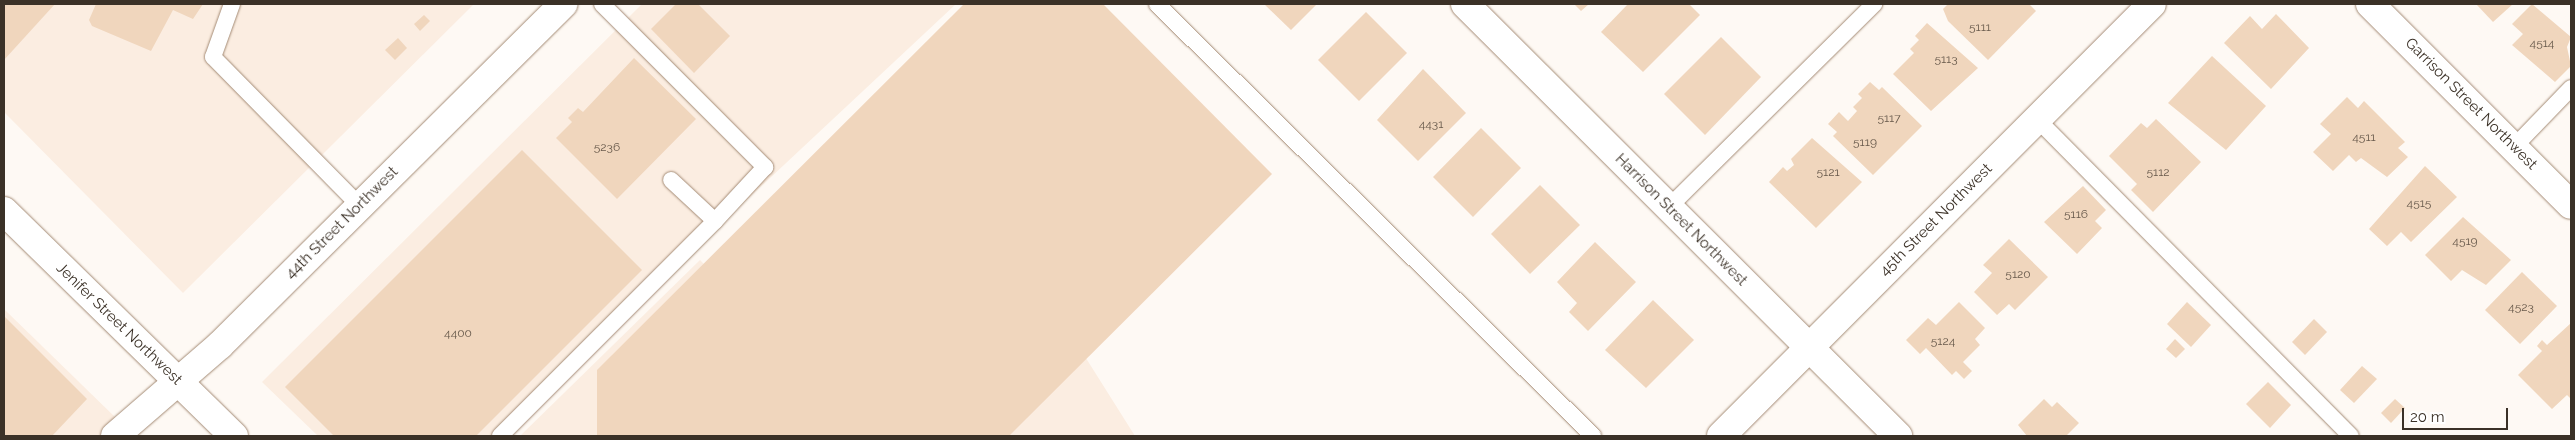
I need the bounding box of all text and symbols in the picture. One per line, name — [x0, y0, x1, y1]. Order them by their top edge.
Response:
house number: 5111 — [1969, 21, 1991, 35]
street label: Garrison Street Northwest — [2401, 34, 2541, 174]
house number: 4514 — [2530, 37, 2554, 51]
house number: 5113 — [1934, 53, 1958, 67]
house number: 5117 — [1877, 112, 1901, 126]
house number: 4431 — [1419, 118, 1443, 132]
house number: 4511 — [2352, 131, 2376, 145]
house number: 5119 — [1853, 136, 1877, 150]
house number: 5236 — [594, 141, 620, 155]
street label: Harrison Street Northwest — [1611, 150, 1751, 290]
street label: 45th Street Northwest — [1876, 160, 1996, 280]
street label: 44th Street Northwest — [282, 163, 402, 283]
house number: 5121 — [1816, 166, 1840, 180]
house number: 5112 — [2146, 166, 2170, 180]
house number: 4515 — [2407, 197, 2431, 211]
house number: 5116 — [2064, 208, 2088, 222]
house number: 4519 — [2452, 235, 2478, 249]
street label: Jenifer Street Northwest — [52, 259, 186, 389]
house number: 5120 — [2005, 268, 2031, 282]
house number: 4523 — [2508, 301, 2534, 315]
house number: 4400 — [444, 327, 472, 341]
house number: 5124 — [1931, 335, 1955, 349]
scale bar — [2405, 398, 2511, 430]
text: 20 m — [2410, 408, 2445, 426]

